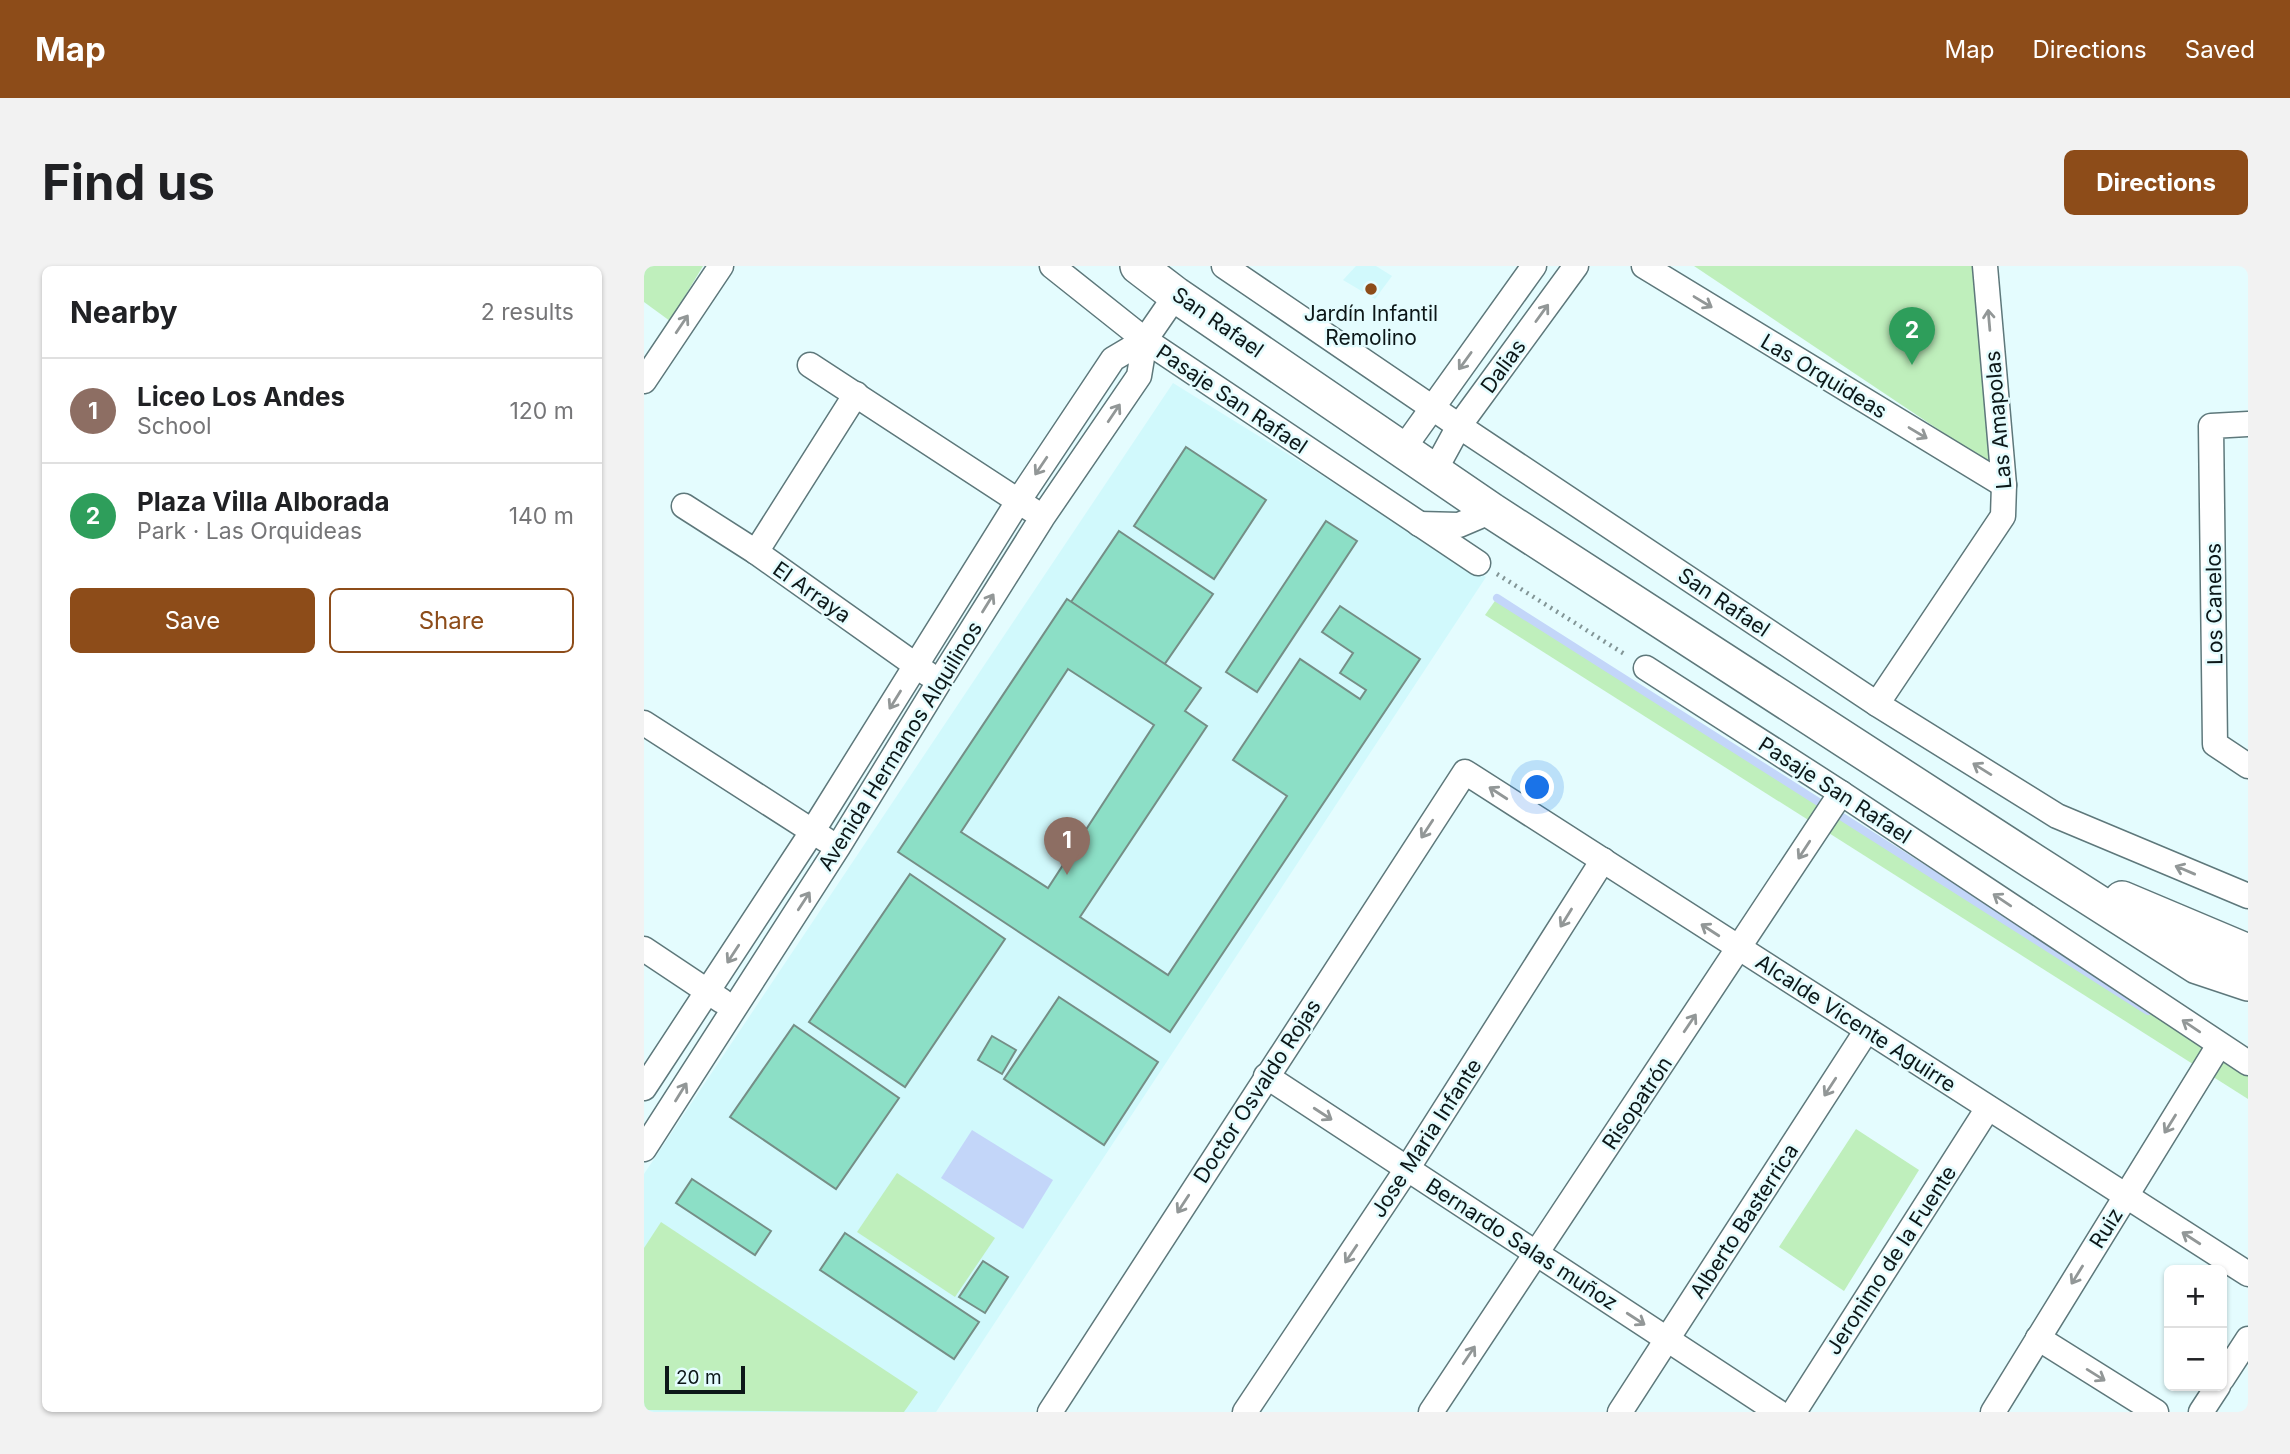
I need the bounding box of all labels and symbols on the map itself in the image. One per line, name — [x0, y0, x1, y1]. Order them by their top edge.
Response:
marker: Jardín Infantil Remolino — [1363, 281, 1379, 297]
street label: San Rafael — [1168, 282, 1268, 362]
one-way arrow — [1692, 295, 1712, 309]
place label: Jardín Infantil Remolino — [1304, 301, 1438, 350]
one-way arrow — [1534, 303, 1549, 322]
pin: 2 — [1889, 307, 1935, 365]
one-way arrow — [1983, 309, 1996, 331]
one-way arrow — [675, 315, 689, 334]
street label: Las Orquideas — [1756, 329, 1892, 423]
street label: Dalias — [1475, 334, 1531, 398]
street label: Pasaje San Rafael — [1152, 339, 1312, 459]
street label: Las Amapolas — [1980, 350, 2016, 490]
one-way arrow — [1458, 351, 1472, 370]
one-way arrow — [1107, 404, 1121, 424]
one-way arrow — [1908, 425, 1927, 440]
one-way arrow — [1034, 456, 1048, 475]
street label: Los Canelos — [2200, 543, 2228, 665]
street label: El Arraya — [768, 556, 856, 628]
street label: San Rafael — [1673, 562, 1775, 642]
one-way arrow — [982, 594, 996, 614]
street label: Avenida Hermanos Alquilinos — [813, 617, 987, 875]
one-way arrow — [887, 690, 901, 710]
street label: Pasaje San Rafael — [1754, 731, 1916, 849]
one-way arrow — [1972, 762, 1992, 776]
your location — [1520, 770, 1554, 804]
one-way arrow — [1489, 786, 1509, 800]
pin: 1 — [1044, 817, 1090, 875]
one-way arrow — [1420, 819, 1435, 838]
one-way arrow — [1797, 840, 1811, 859]
one-way arrow — [2175, 863, 2196, 876]
one-way arrow — [797, 891, 811, 911]
one-way arrow — [1992, 892, 2012, 906]
one-way arrow — [1559, 908, 1574, 927]
one-way arrow — [1701, 922, 1721, 936]
one-way arrow — [726, 944, 740, 964]
street label: Alcalde Vicente Aguirre — [1751, 949, 1961, 1097]
street label: Doctor Osvaldo Rojas — [1188, 995, 1326, 1187]
one-way arrow — [1683, 1014, 1697, 1033]
one-way arrow — [2182, 1019, 2201, 1033]
street label: Risopatrón — [1597, 1052, 1677, 1154]
street label: Jose Maria Infante — [1365, 1054, 1487, 1222]
one-way arrow — [1823, 1077, 1837, 1097]
one-way arrow — [675, 1083, 689, 1103]
one-way arrow — [1313, 1107, 1332, 1121]
one-way arrow — [2163, 1113, 2177, 1133]
street label: Alberto Basterrica — [1685, 1139, 1803, 1303]
street label: Jeronimo de la Fuente — [1821, 1161, 1961, 1359]
street label: Bernardo Salas muñoz — [1421, 1173, 1623, 1315]
one-way arrow — [1176, 1194, 1190, 1214]
street label: Ruiz — [2084, 1203, 2128, 1253]
one-way arrow — [2181, 1230, 2201, 1244]
one-way arrow — [1344, 1244, 1358, 1263]
one-way arrow — [2070, 1265, 2085, 1284]
one-way arrow — [1626, 1312, 1645, 1326]
one-way arrow — [1462, 1346, 1476, 1365]
scale bar — [665, 1363, 746, 1395]
one-way arrow — [2086, 1367, 2105, 1382]

